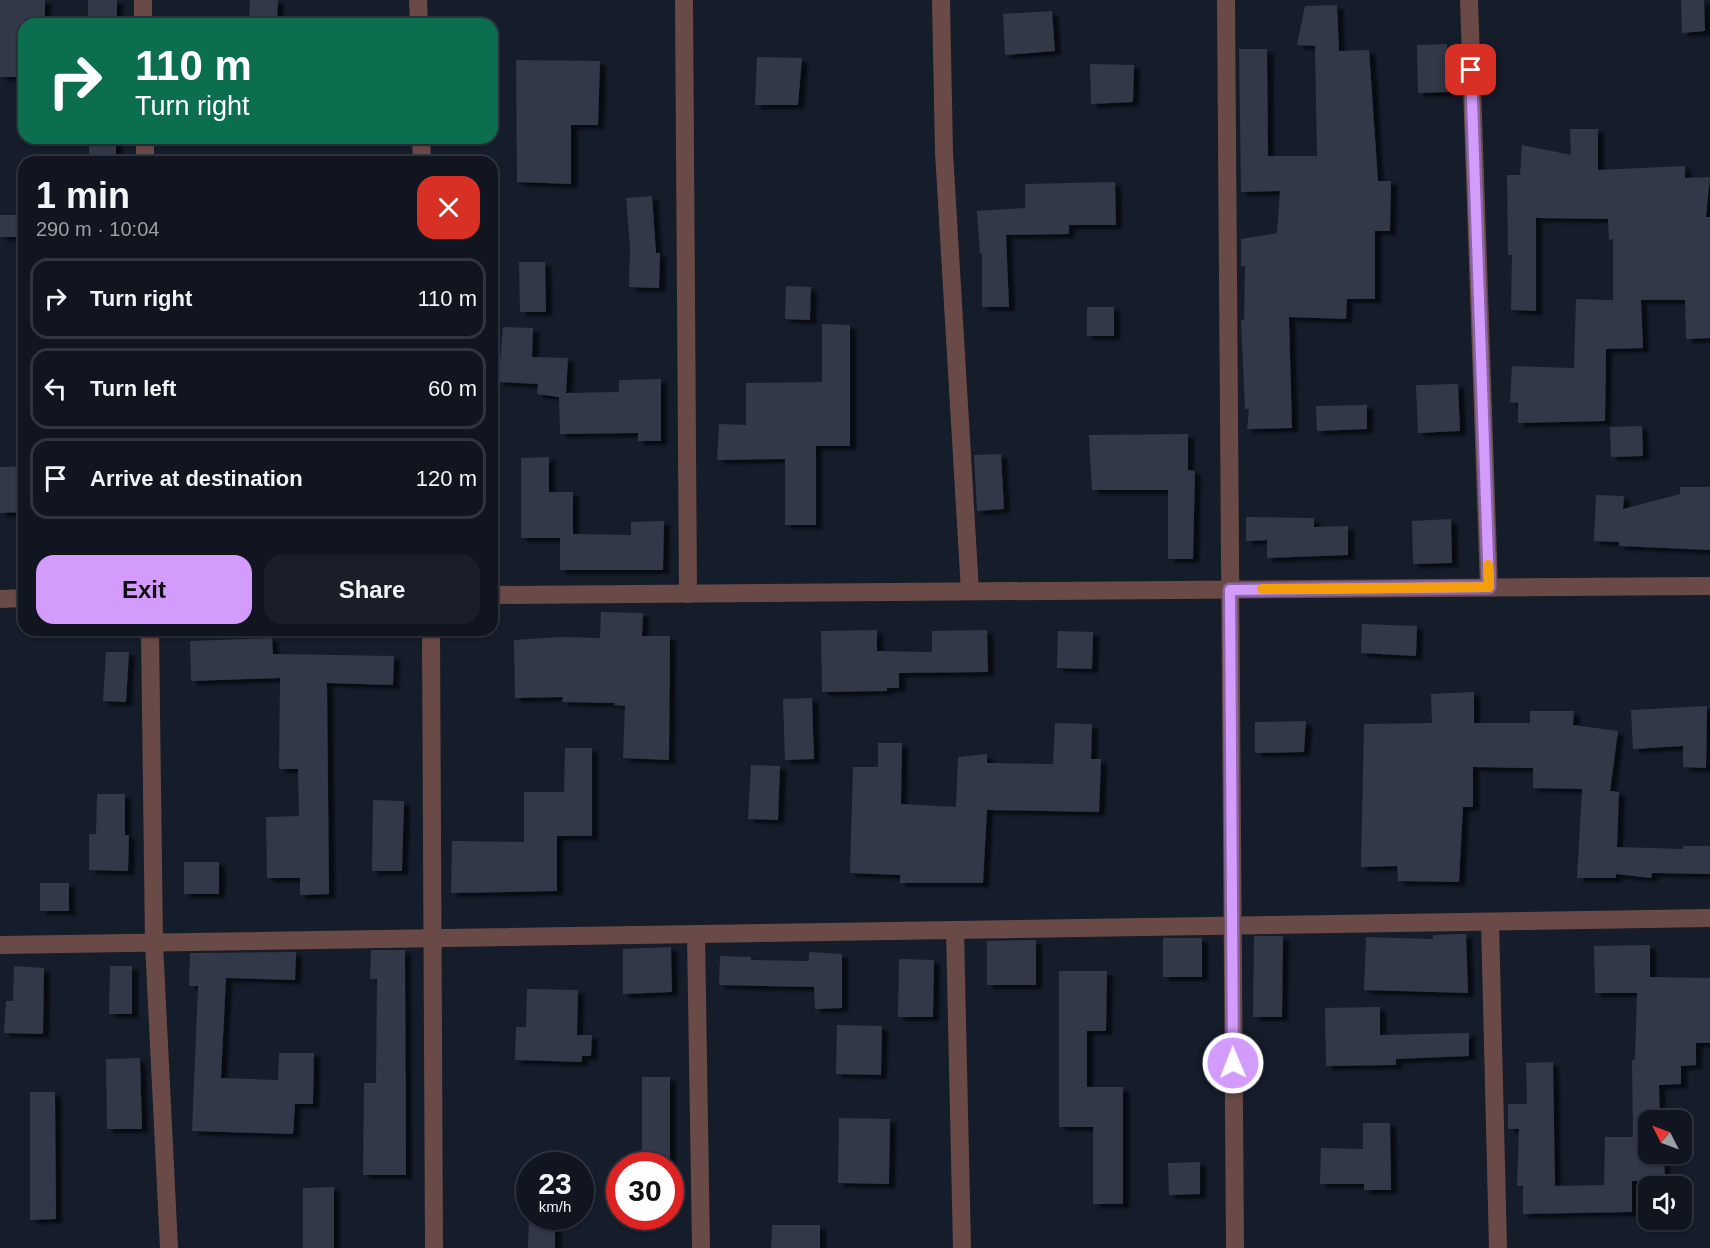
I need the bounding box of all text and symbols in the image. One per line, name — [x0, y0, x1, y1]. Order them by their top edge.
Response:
icon: right — [36, 42, 114, 120]
text: 110 m — [135, 42, 252, 89]
pin — [1445, 44, 1496, 95]
icon: arrive — [1454, 53, 1487, 86]
text: Turn right — [135, 91, 250, 121]
text: 1 min — [36, 175, 130, 216]
button: close — [417, 176, 480, 239]
text: 290 m · 10:04 — [36, 218, 159, 240]
icon: right — [39, 282, 72, 315]
text: Turn right — [90, 286, 192, 311]
text: 110 m — [417, 286, 477, 311]
icon: left — [39, 372, 72, 405]
text: Turn left — [90, 376, 176, 401]
text: 60 m — [428, 376, 477, 401]
icon: arrive — [39, 462, 72, 495]
text: Arrive at destination — [90, 466, 303, 491]
text: 120 m — [416, 466, 477, 491]
button: Exit — [36, 555, 252, 624]
button: Share — [264, 555, 480, 624]
position arrow — [1201, 1031, 1265, 1095]
north arrow — [1638, 1110, 1692, 1164]
map controls — [1638, 1110, 1692, 1230]
speed limit sign: 30 — [606, 1152, 684, 1230]
text: 23 — [538, 1167, 572, 1200]
button: sound — [1638, 1176, 1692, 1230]
text: km/h — [539, 1198, 571, 1215]

